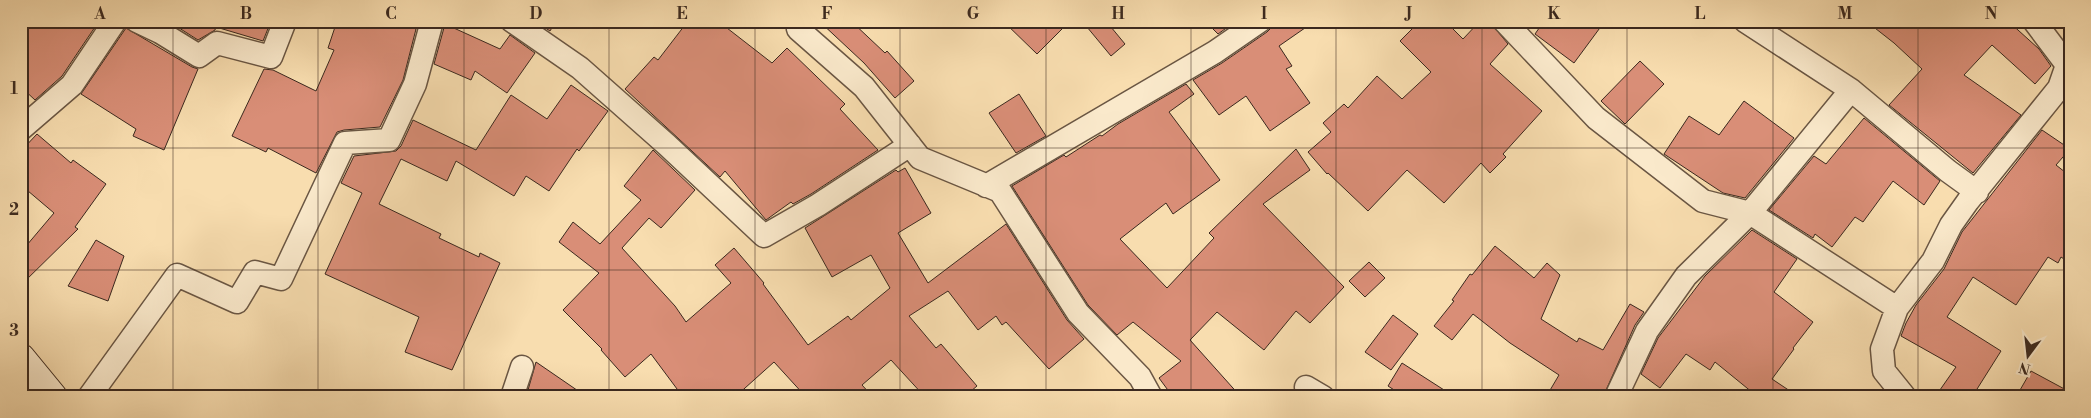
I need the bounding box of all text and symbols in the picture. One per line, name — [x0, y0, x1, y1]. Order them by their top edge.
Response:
text: A — [93, 4, 106, 24]
text: B — [240, 4, 252, 24]
text: C — [385, 4, 397, 24]
text: D — [530, 4, 543, 24]
text: E — [676, 4, 688, 24]
text: F — [821, 4, 833, 24]
text: G — [967, 4, 980, 24]
text: H — [1111, 4, 1125, 24]
text: I — [1261, 4, 1267, 24]
text: J — [1404, 4, 1412, 24]
text: K — [1548, 4, 1562, 24]
text: L — [1695, 4, 1706, 24]
text: M — [1838, 4, 1853, 24]
text: N — [1985, 4, 1998, 24]
text: 1 — [10, 79, 18, 99]
text: 2 — [9, 200, 19, 220]
text: 3 — [9, 321, 19, 341]
north arrow — [2004, 330, 2054, 380]
text: N — [2017, 357, 2033, 378]

